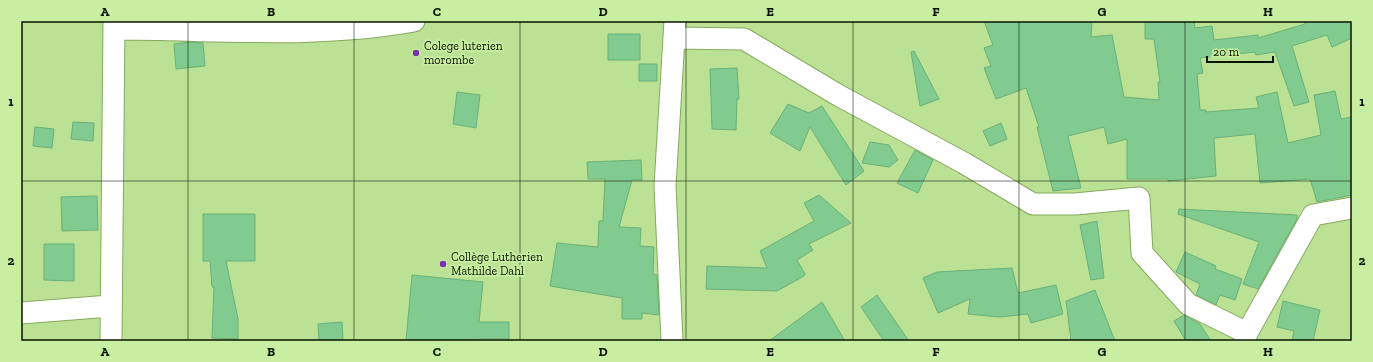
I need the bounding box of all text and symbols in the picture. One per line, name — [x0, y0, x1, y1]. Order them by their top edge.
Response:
text: A — [101, 4, 110, 19]
text: B — [267, 4, 275, 19]
text: C — [433, 4, 441, 19]
text: D — [598, 4, 608, 19]
text: E — [766, 4, 774, 19]
text: F — [932, 4, 940, 19]
text: G — [1098, 4, 1107, 19]
text: H — [1263, 4, 1273, 19]
scale bar — [1207, 38, 1273, 64]
place label: Colege luterien morombe — [424, 39, 503, 67]
text: 20 m — [1213, 45, 1240, 59]
marker: Colege luterien morombe — [411, 48, 421, 58]
text: 1 — [8, 94, 14, 109]
text: 1 — [1359, 94, 1365, 109]
place label: Collège Lutherien Mathilde Dahl — [451, 250, 543, 278]
text: 2 — [8, 253, 15, 268]
text: 2 — [1359, 253, 1366, 268]
marker: Collège Lutherien Mathilde Dahl — [438, 259, 448, 269]
text: A — [101, 344, 110, 359]
text: B — [267, 344, 275, 359]
text: C — [433, 344, 441, 359]
text: D — [598, 344, 608, 359]
text: E — [766, 344, 774, 359]
text: F — [932, 344, 940, 359]
text: G — [1098, 344, 1107, 359]
text: H — [1263, 344, 1273, 359]

